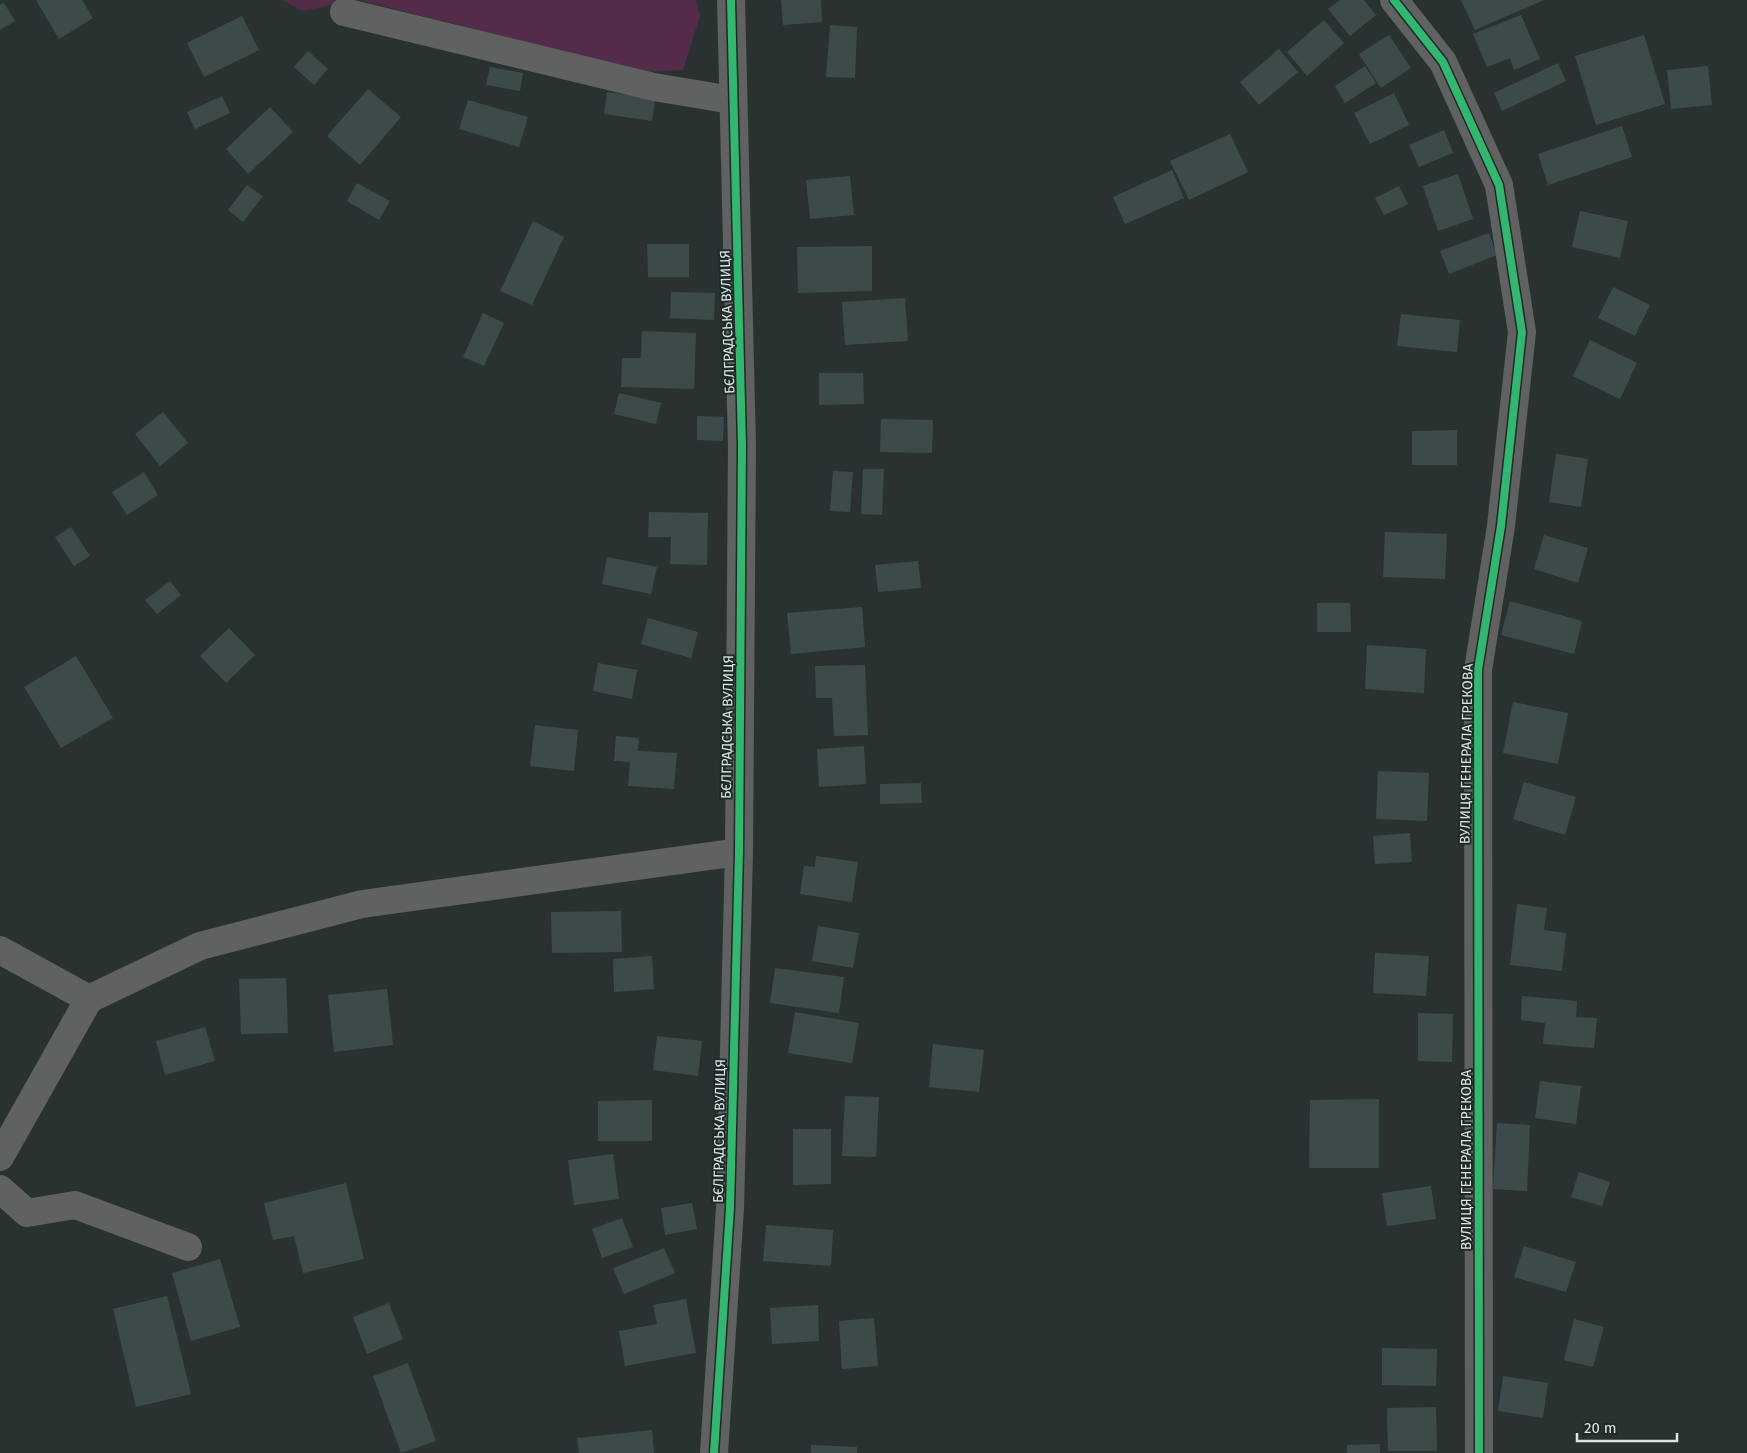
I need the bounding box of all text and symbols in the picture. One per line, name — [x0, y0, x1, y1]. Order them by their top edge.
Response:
street label: БЄЛГРАДСЬКА ВУЛИЦЯ — [716, 250, 739, 394]
street label: БЄЛГРАДСЬКА ВУЛИЦЯ — [718, 655, 737, 799]
street label: ВУЛИЦЯ ГЕНЕРАЛА ГРЕКОВА — [1456, 664, 1477, 844]
street label: БЄЛГРАДСЬКА ВУЛИЦЯ — [710, 1059, 729, 1203]
street label: ВУЛИЦЯ ГЕНЕРАЛА ГРЕКОВА — [1458, 1070, 1475, 1250]
scale bar — [1577, 1410, 1677, 1442]
text: 20 m — [1584, 1419, 1617, 1437]

